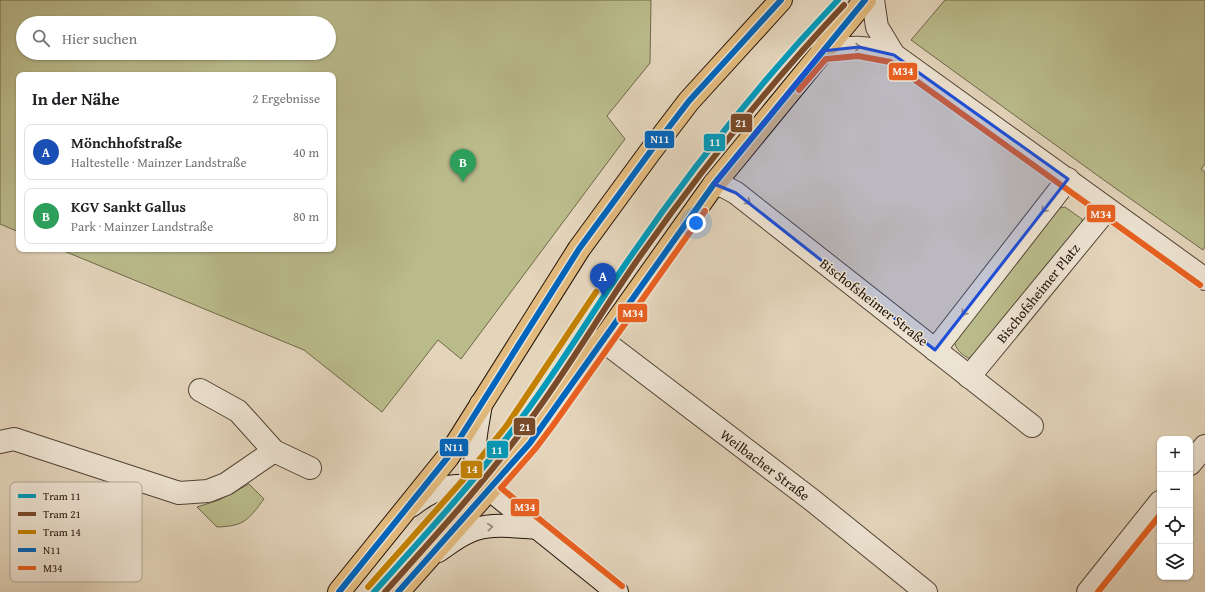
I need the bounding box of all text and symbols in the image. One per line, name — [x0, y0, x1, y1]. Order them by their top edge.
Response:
search box — [16, 16, 336, 60]
icon: search — [30, 27, 52, 49]
text: Hier suchen — [62, 28, 137, 49]
one-way arrow — [855, 43, 861, 52]
line badge: M34 — [888, 62, 918, 81]
text: M34 — [893, 63, 914, 79]
text: In der Nähe — [32, 86, 120, 111]
text: 2 Ergebnisse — [252, 89, 320, 108]
line badge: 21 — [730, 113, 753, 133]
text: 21 — [735, 115, 747, 131]
line badge: N11 — [644, 130, 675, 149]
text: N11 — [651, 131, 670, 147]
text: Mönchhofstraße — [71, 132, 182, 153]
line badge: 11 — [703, 133, 726, 152]
text: 11 — [709, 134, 721, 150]
text: A — [42, 143, 50, 162]
text: 40 m — [293, 143, 319, 162]
pin: B — [450, 149, 476, 182]
text: Haltestelle · Mainzer Landstraße — [71, 153, 247, 172]
text: KGV Sankt Gallus — [71, 196, 186, 217]
one-way arrow — [743, 197, 750, 204]
line badge: M34 — [1086, 204, 1116, 223]
one-way arrow — [1042, 205, 1049, 212]
text: M34 — [1091, 206, 1112, 222]
text: B — [42, 207, 50, 226]
text: 80 m — [293, 207, 319, 226]
your location — [686, 213, 706, 233]
text: Park · Mainzer Landstraße — [71, 217, 213, 236]
street label: Bischofsheimer Platz — [992, 239, 1084, 347]
street label: Bischofsheimer Straße — [816, 253, 933, 351]
pin: A — [590, 263, 616, 296]
line badge: M34 — [617, 303, 648, 323]
text: M34 — [623, 305, 644, 321]
one-way arrow — [962, 308, 969, 315]
line badge: 21 — [513, 417, 536, 436]
text: 21 — [519, 419, 531, 435]
street label: Weilbacher Straße — [716, 425, 814, 506]
map controls — [1157, 436, 1193, 580]
button: + — [1157, 436, 1193, 472]
line badge: N11 — [439, 438, 469, 457]
text: N11 — [445, 439, 464, 455]
line badge: 11 — [486, 440, 509, 459]
text: 11 — [491, 442, 503, 458]
line badge: 14 — [460, 460, 483, 479]
text: 14 — [466, 461, 478, 477]
button: − — [1157, 472, 1193, 508]
legend — [10, 482, 142, 582]
text: Tram 11 — [43, 488, 81, 504]
line badge: M34 — [510, 498, 540, 517]
text: M34 — [515, 499, 536, 515]
text: Tram 21 — [43, 506, 81, 522]
button: locate — [1157, 508, 1193, 544]
one-way arrow — [487, 523, 493, 532]
text: Tram 14 — [43, 524, 81, 540]
text: N11 — [43, 542, 61, 558]
button: layers — [1157, 544, 1193, 580]
text: M34 — [43, 560, 63, 576]

